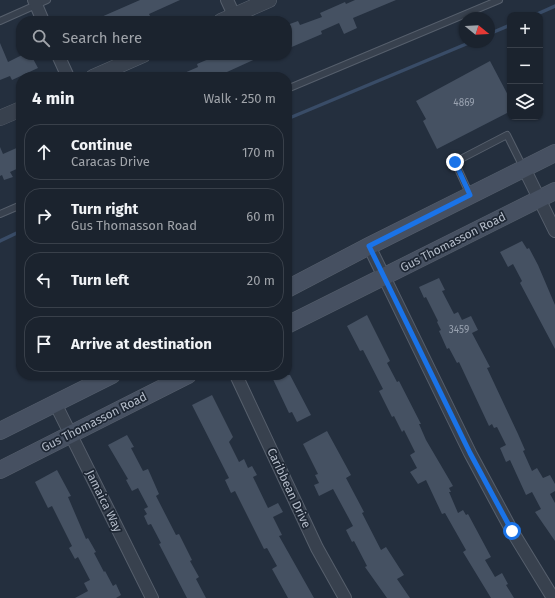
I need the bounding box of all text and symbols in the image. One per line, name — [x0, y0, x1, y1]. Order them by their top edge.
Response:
north arrow — [459, 12, 495, 48]
map controls — [507, 12, 543, 120]
button: + — [507, 12, 543, 48]
search box — [16, 16, 292, 60]
icon: search — [30, 27, 52, 49]
text: Search here — [62, 29, 142, 47]
button: − — [507, 48, 543, 84]
button: layers — [507, 84, 543, 120]
text: 4 min — [32, 88, 75, 109]
text: Walk · 250 m — [203, 91, 276, 106]
house number: 4869 — [453, 97, 475, 109]
text: Continue — [71, 136, 132, 154]
icon: ahead — [33, 141, 55, 163]
text: 170 m — [242, 145, 275, 160]
route end — [446, 153, 464, 171]
text: Caracas Drive — [71, 154, 150, 169]
text: Turn right — [71, 200, 138, 218]
icon: right — [33, 205, 55, 227]
text: 60 m — [246, 209, 275, 224]
street label: Gus Thomasson Road — [398, 209, 508, 275]
text: Gus Thomasson Road — [71, 218, 197, 233]
icon: left — [33, 269, 55, 291]
text: Turn left — [71, 271, 129, 289]
text: 20 m — [247, 273, 275, 288]
house number: 3459 — [449, 324, 469, 336]
icon: arrive — [33, 333, 55, 355]
text: Arrive at destination — [71, 335, 212, 353]
street label: Gus Thomasson Road — [39, 389, 149, 455]
street label: Caribbean Drive — [264, 446, 314, 530]
street label: Jamaica Way — [83, 468, 125, 534]
route start — [503, 522, 521, 540]

